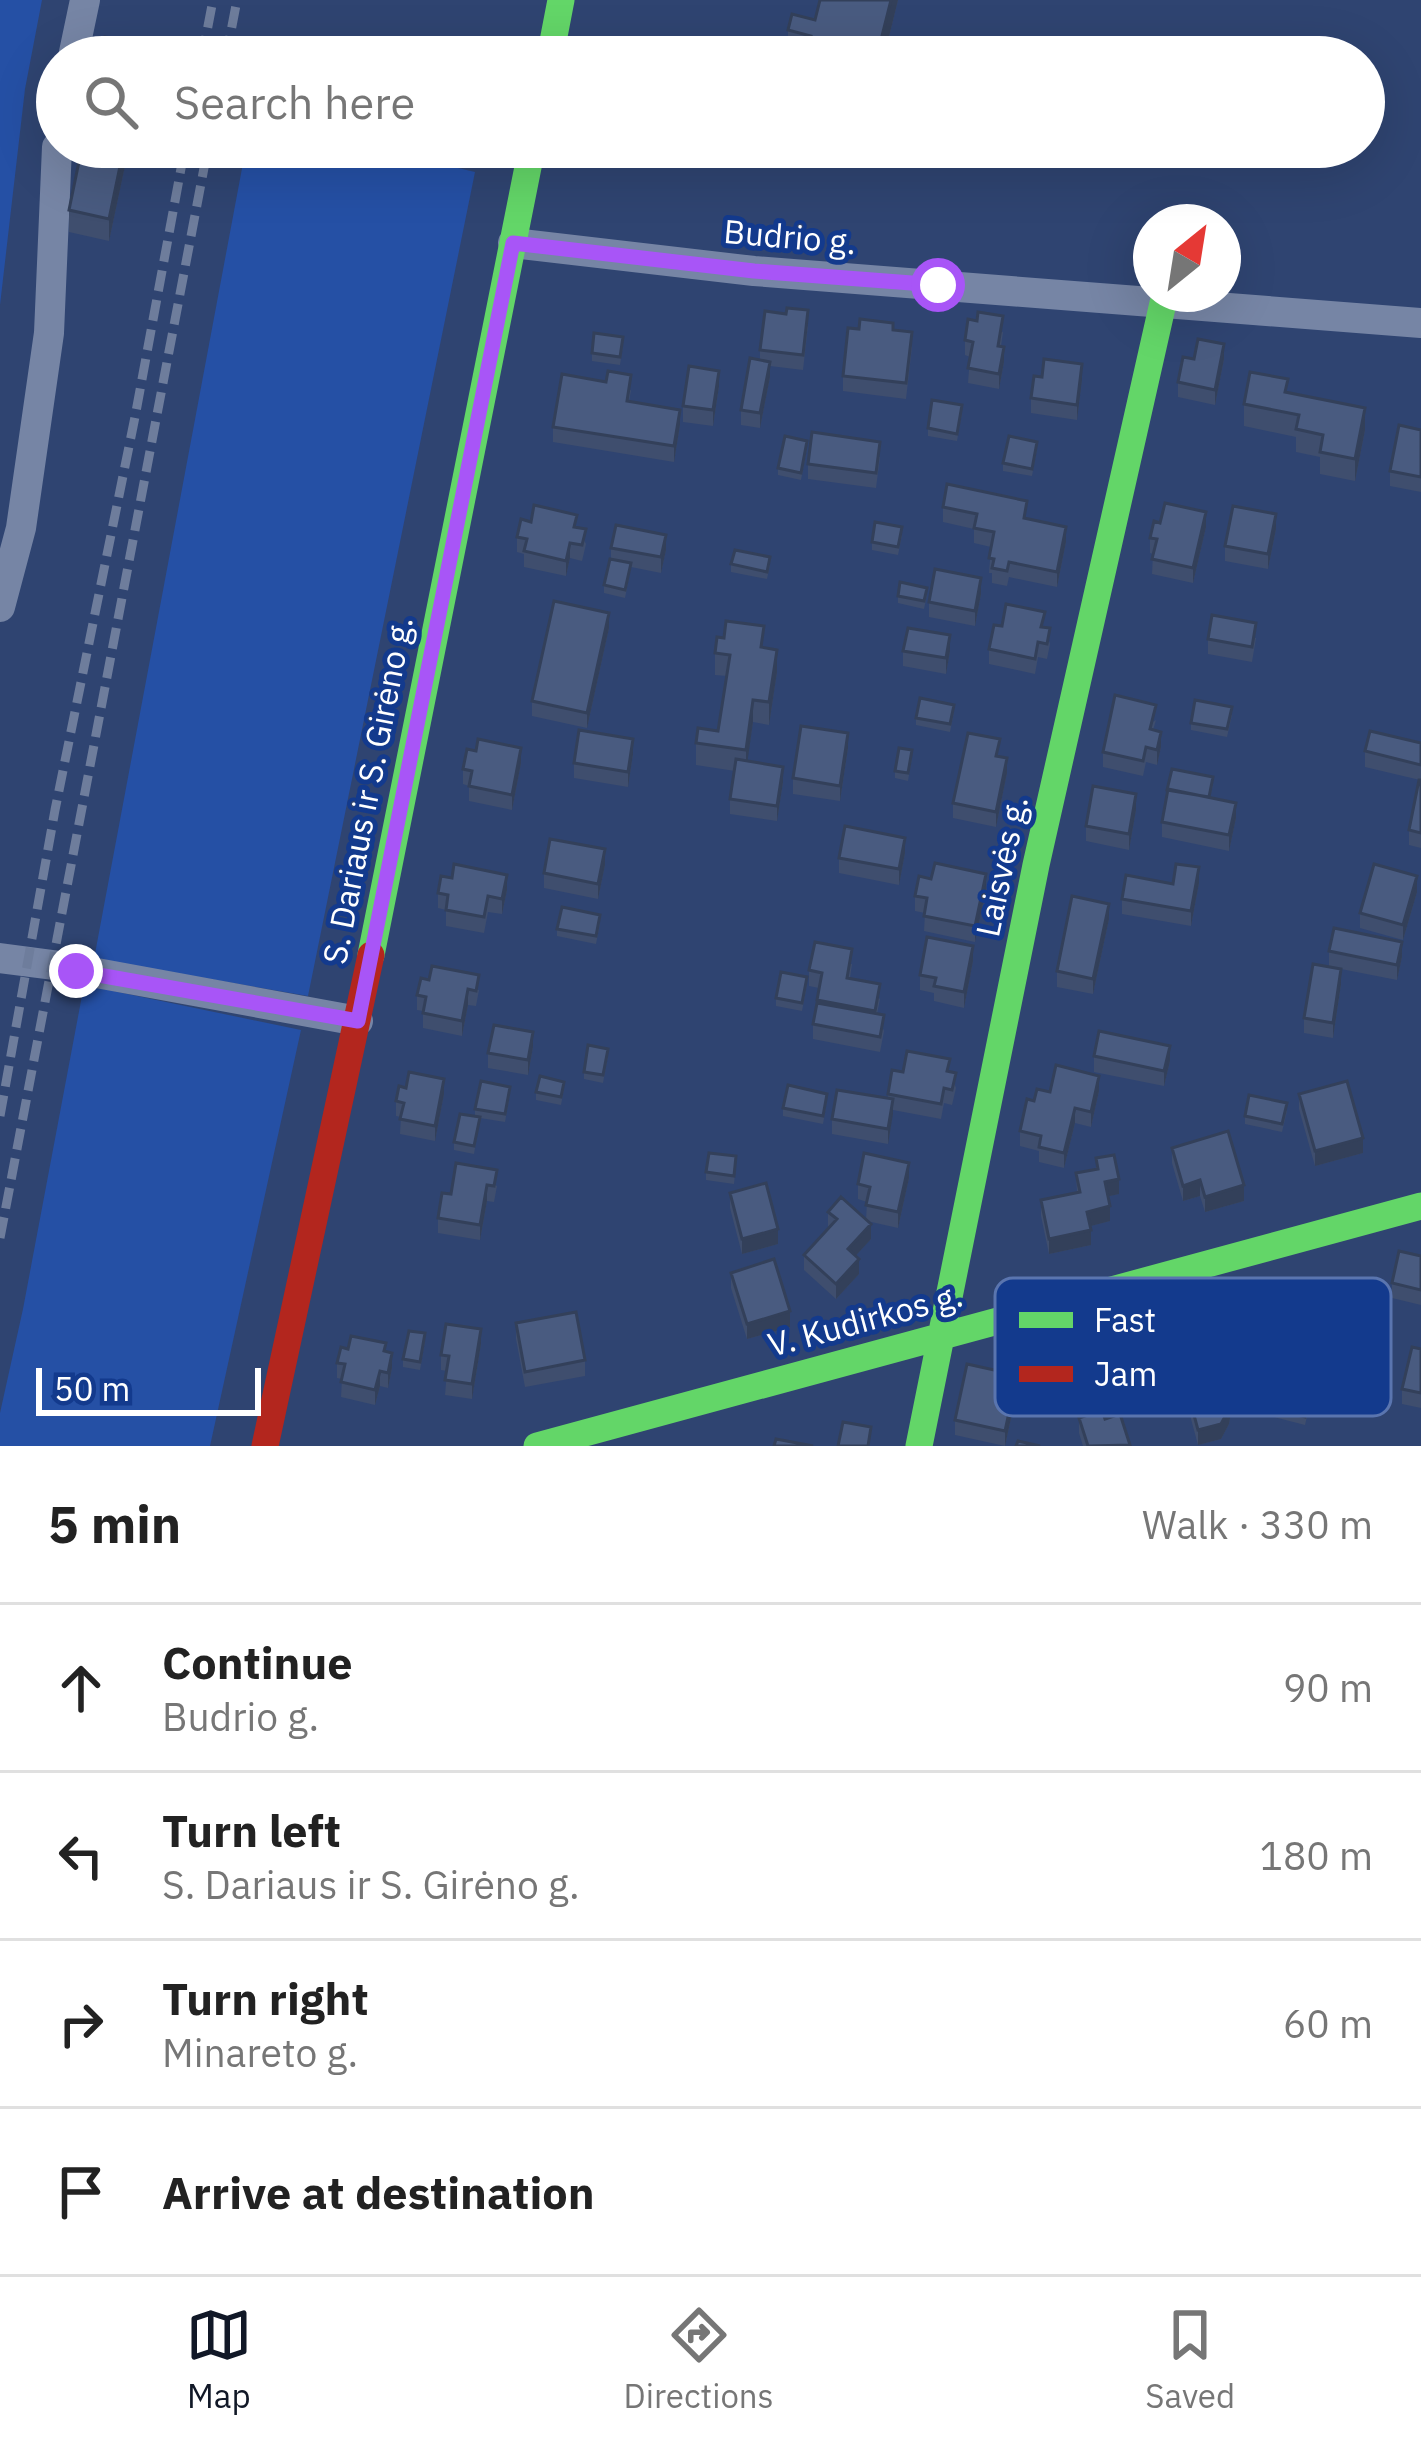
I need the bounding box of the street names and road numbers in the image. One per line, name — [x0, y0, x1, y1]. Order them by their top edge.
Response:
street label: Budrio g. — [722, 209, 858, 263]
street label: S. Dariaus ir S. Girėno g. — [312, 612, 422, 968]
street label: Laisvės g. — [965, 792, 1037, 940]
street label: V. Kudirkos g. — [763, 1272, 967, 1366]

